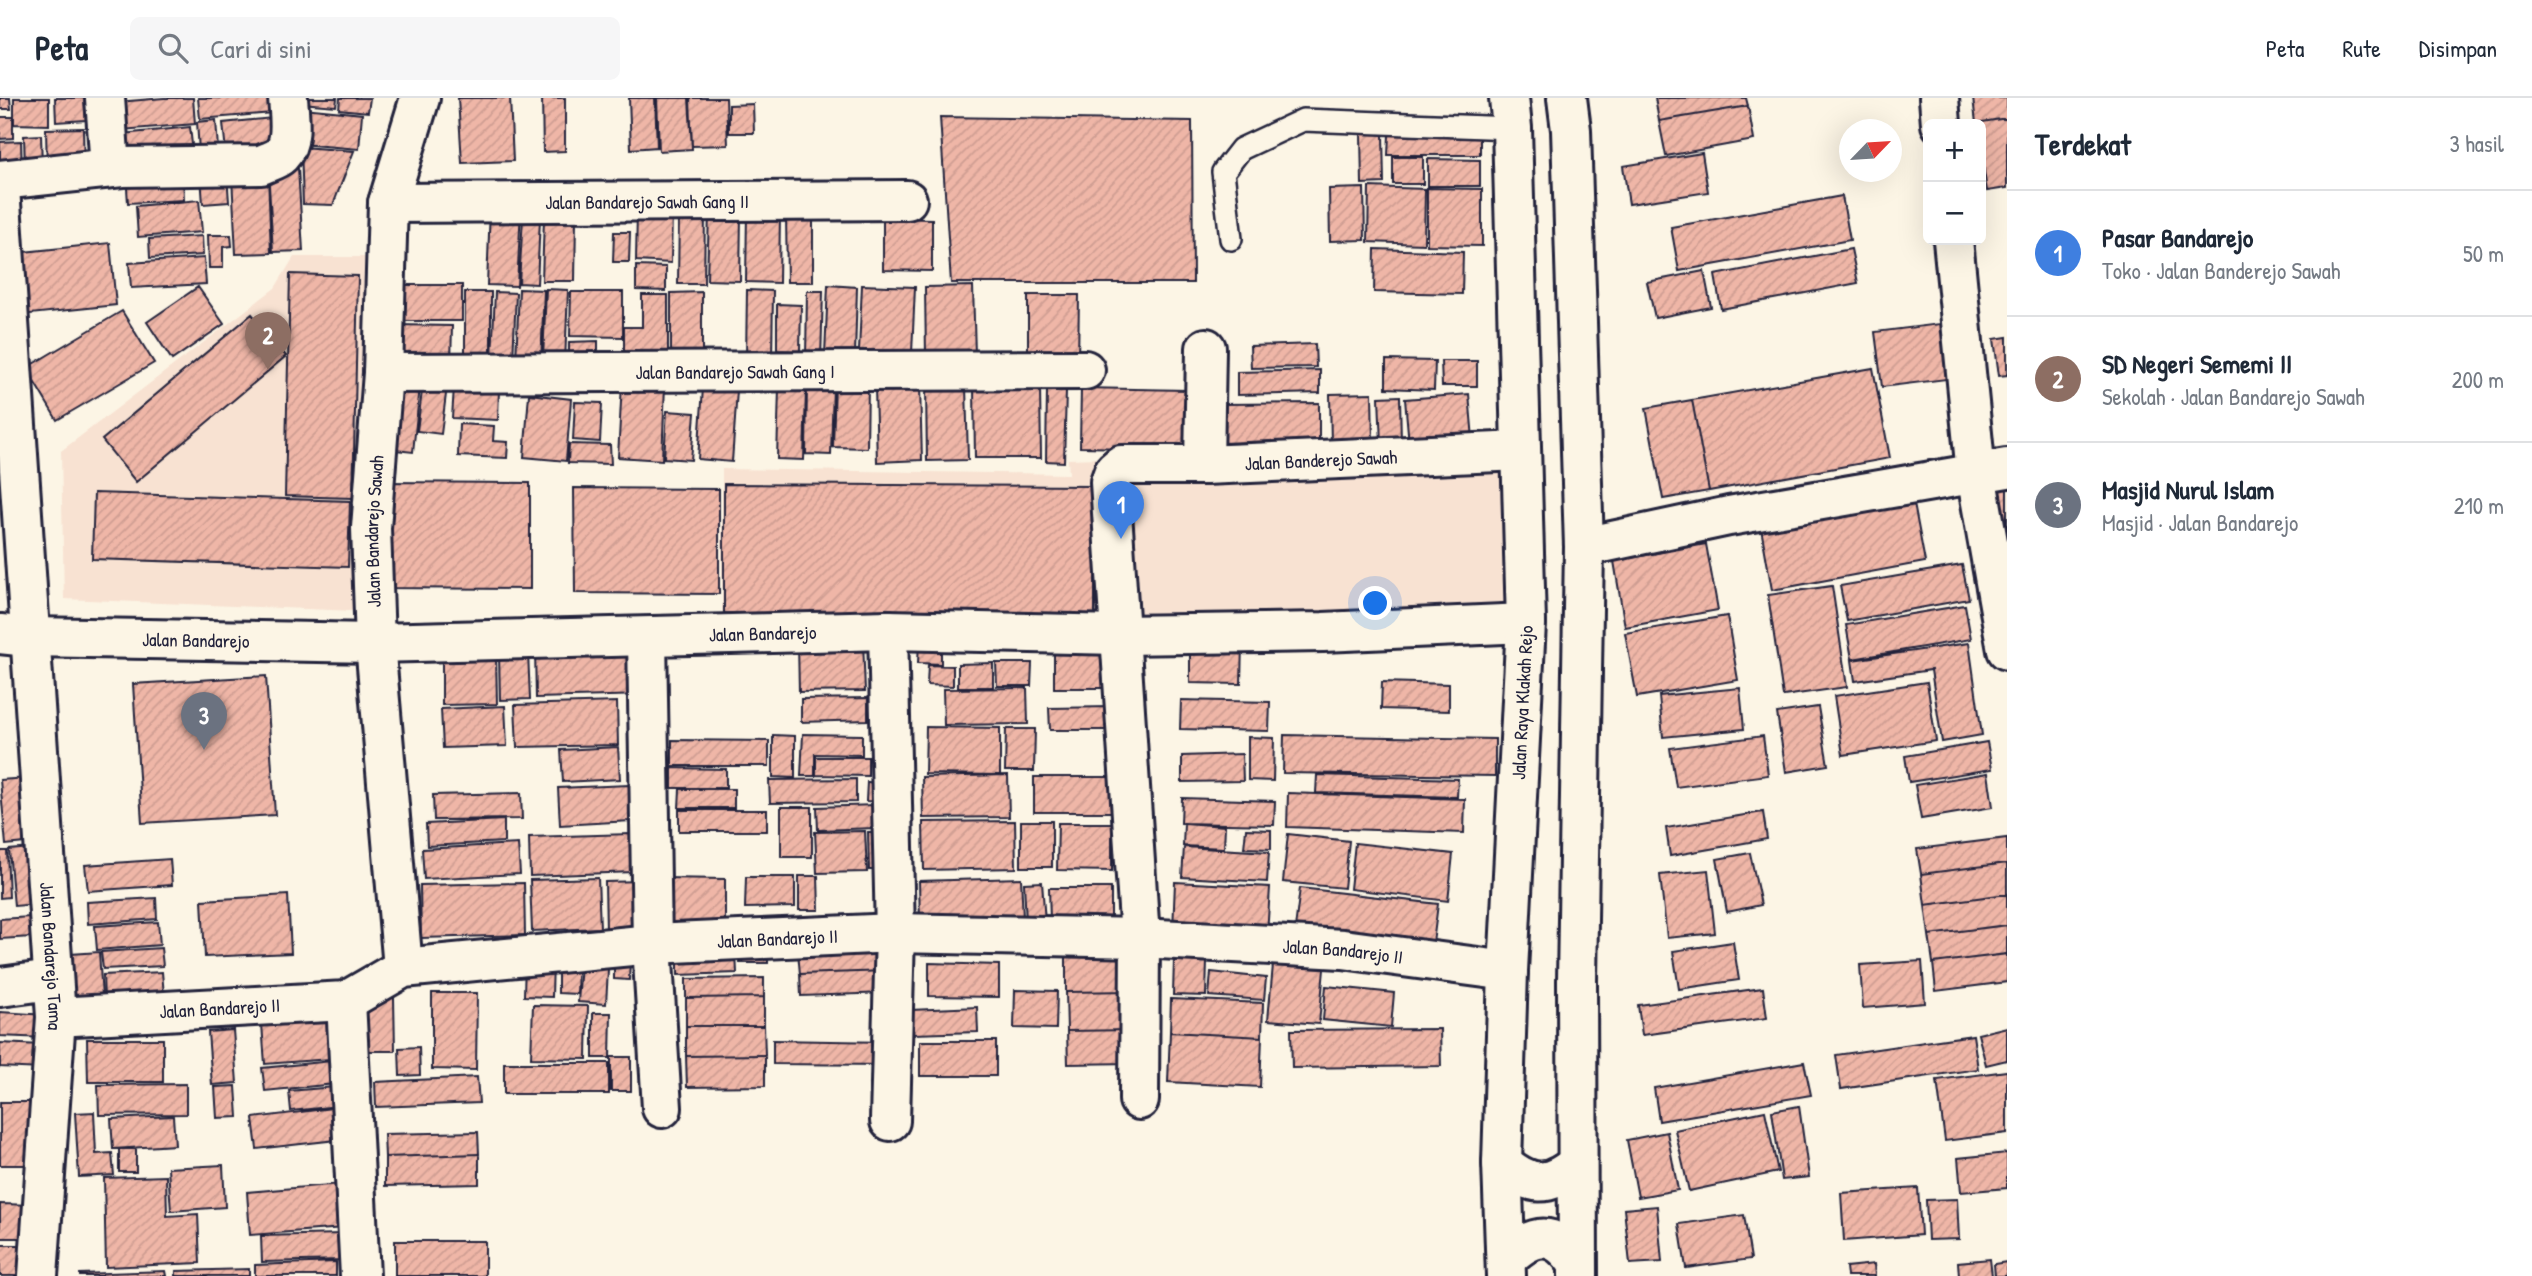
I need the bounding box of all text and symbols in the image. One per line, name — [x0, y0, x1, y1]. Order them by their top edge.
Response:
search box — [130, 17, 620, 80]
text: Peta — [35, 26, 88, 70]
icon: search — [154, 29, 192, 67]
text: Cari di sini — [210, 31, 312, 66]
text: Peta — [2266, 32, 2304, 64]
text: Rute — [2342, 32, 2381, 64]
text: Disimpan — [2419, 32, 2497, 64]
north arrow — [1839, 119, 1902, 182]
map controls — [1923, 119, 1986, 245]
button: + — [1923, 119, 1986, 182]
text: Terdekat — [2035, 124, 2131, 164]
text: 3 hasil — [2450, 128, 2504, 159]
button: − — [1923, 182, 1986, 245]
street label: Jalan Bandarejo Sawah Gang II — [545, 188, 749, 215]
text: Pasar Bandarejo — [2102, 220, 2253, 255]
text: 1 — [2054, 238, 2062, 269]
text: 50 m — [2463, 238, 2504, 269]
text: Toko · Jalan Banderejo Sawah — [2102, 255, 2340, 286]
pin: 2 — [245, 312, 291, 370]
text: SD Negeri Sememi II — [2102, 346, 2292, 381]
street label: Jalan Bandarejo Sawah Gang I — [635, 358, 835, 385]
text: 2 — [2053, 364, 2063, 395]
text: 200 m — [2452, 364, 2504, 395]
text: Sekolah · Jalan Bandarejo Sawah — [2102, 381, 2365, 412]
street label: Jalan Banderejo Sawah — [1244, 443, 1398, 476]
street label: Jalan Bandarejo Sawah — [358, 454, 390, 608]
text: Masjid Nurul Islam — [2102, 472, 2274, 507]
pin: 1 — [1098, 481, 1144, 539]
text: 3 — [2053, 490, 2063, 521]
text: 210 m — [2454, 490, 2504, 521]
text: Masjid · Jalan Bandarejo — [2102, 507, 2298, 538]
your location — [1358, 586, 1392, 620]
street label: Jalan Bandarejo — [709, 619, 817, 648]
street label: Jalan Raya Klakah Rejo — [1505, 624, 1539, 780]
street label: Jalan Bandarejo — [142, 626, 250, 654]
pin: 3 — [181, 692, 227, 750]
street label: Jalan Bandarejo Tama — [34, 881, 69, 1032]
street label: Jalan Bandarejo II — [716, 923, 838, 954]
street label: Jalan Bandarejo II — [1282, 933, 1405, 970]
street label: Jalan Bandarejo II — [159, 992, 281, 1024]

